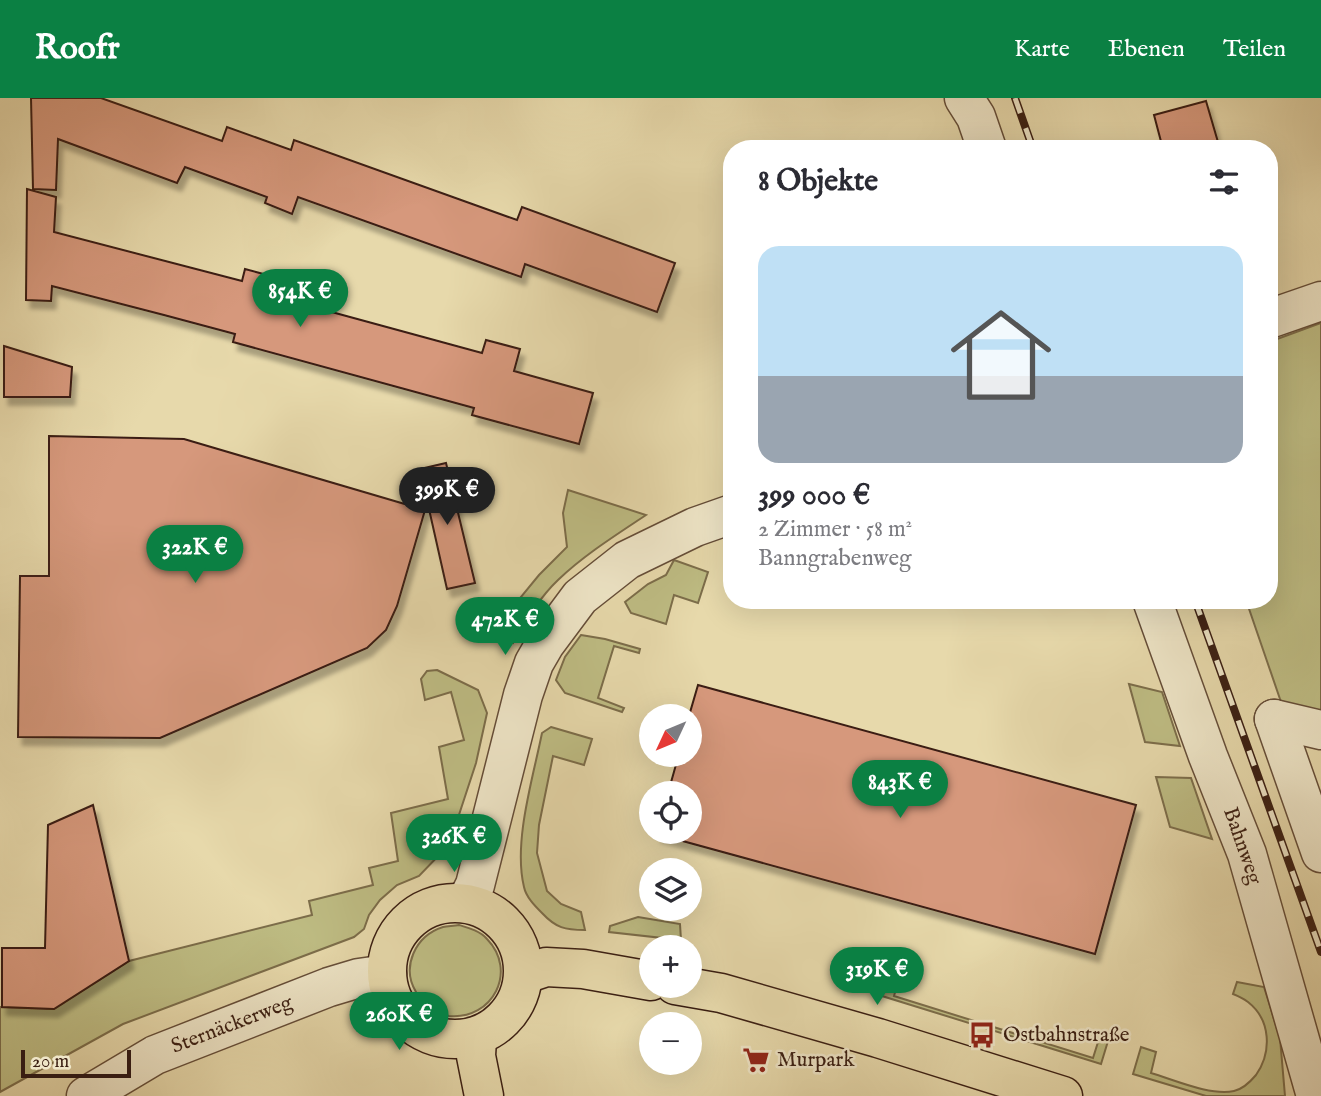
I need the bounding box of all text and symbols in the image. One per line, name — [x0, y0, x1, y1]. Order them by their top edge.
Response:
text: Roofr — [35, 28, 120, 70]
text: Karte — [1014, 34, 1070, 65]
text: Ebenen — [1108, 34, 1185, 65]
text: Teilen — [1223, 34, 1286, 65]
text: 8 Objekte — [758, 163, 878, 201]
icon: filters — [1205, 163, 1243, 201]
pin: 854K € — [243, 270, 357, 329]
text: 854K € — [268, 277, 332, 306]
icon: home — [938, 292, 1064, 418]
pin: 399K € — [390, 468, 504, 527]
text: 399K € — [415, 475, 479, 504]
text: 399 000 € — [758, 477, 870, 515]
text: 2 Zimmer · 58 m² — [758, 515, 912, 544]
pin: 322K € — [138, 526, 252, 585]
text: 322K € — [162, 533, 228, 562]
text: Banngrabenweg — [758, 544, 911, 573]
pin: 472K € — [448, 598, 562, 657]
text: 472K € — [471, 605, 539, 634]
north arrow — [639, 704, 702, 766]
map controls — [639, 704, 702, 1075]
pin: 843K € — [843, 760, 957, 820]
text: 843K € — [868, 768, 932, 797]
button: locate — [639, 781, 702, 844]
street label: Bahnweg — [1216, 804, 1268, 889]
pin: 326K € — [397, 814, 511, 874]
text: 326K € — [422, 822, 486, 851]
button: layers — [639, 858, 702, 921]
button: + — [639, 935, 702, 998]
pin: 319K € — [820, 948, 934, 1007]
text: 319K € — [846, 955, 908, 984]
street label: Sternäckerweg — [168, 989, 297, 1061]
pin: 260K € — [342, 992, 456, 1052]
text: 260K € — [366, 1000, 432, 1029]
button: − — [639, 1012, 702, 1075]
bus stop icon: Ostbahnstraße — [967, 1020, 997, 1050]
place label: Ostbahnstraße — [1003, 1022, 1130, 1049]
supermarket icon: Murpark — [741, 1045, 771, 1075]
scale bar — [21, 1047, 131, 1079]
place label: Murpark — [777, 1047, 855, 1074]
text: 20 m — [32, 1050, 69, 1074]

